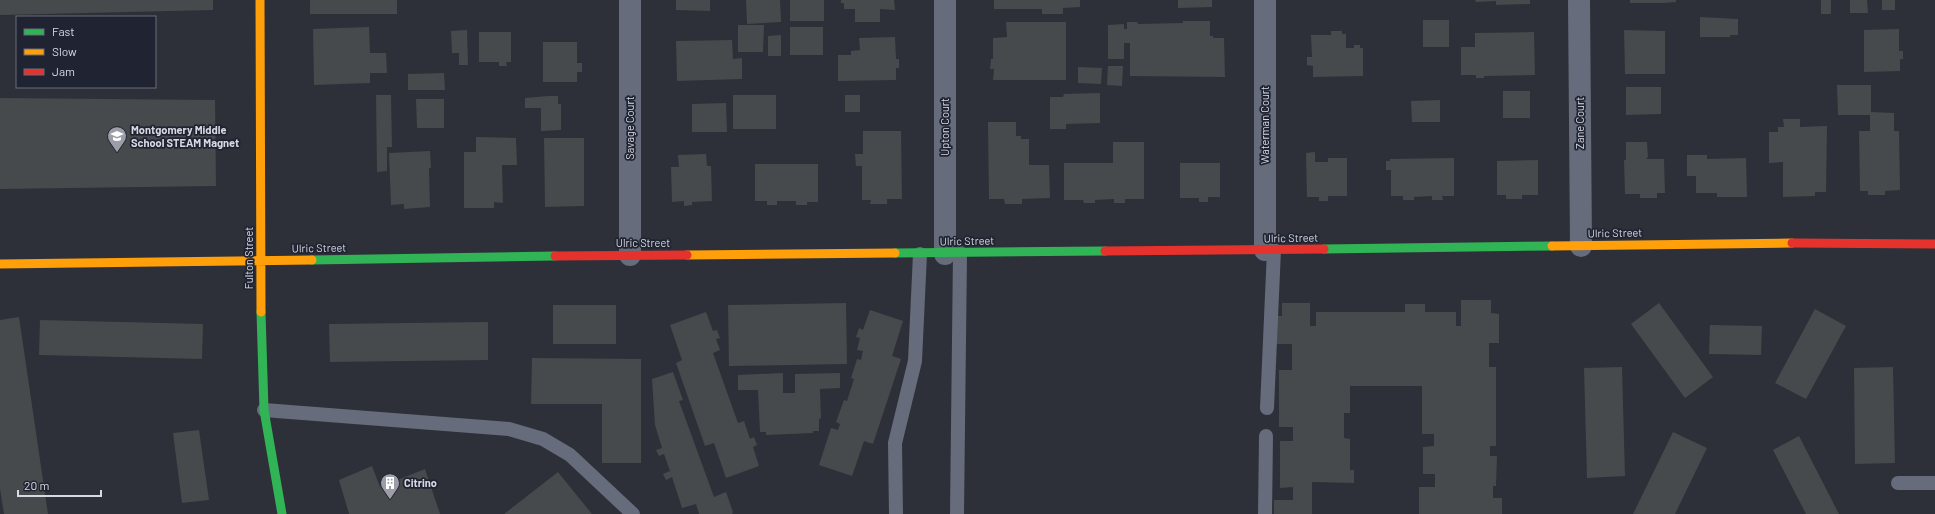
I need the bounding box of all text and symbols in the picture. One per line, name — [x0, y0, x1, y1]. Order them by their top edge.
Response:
legend — [16, 16, 156, 88]
text: Fast — [52, 24, 75, 38]
text: Slow — [52, 44, 77, 58]
text: Jam — [52, 64, 75, 78]
street label: Waterman Court — [1258, 86, 1271, 164]
street label: Savage Court — [623, 96, 636, 160]
street label: Zane Court — [1573, 97, 1586, 149]
street label: Upton Court — [938, 98, 951, 156]
place label: Montgomery Middle School STEAM Magnet — [131, 123, 239, 149]
school or university icon: Montgomery Middle School STEAM Magnet — [106, 125, 128, 153]
street label: Ulric Street — [1588, 226, 1642, 239]
street label: Fulton Street — [242, 227, 255, 289]
street label: Ulric Street — [1264, 231, 1318, 244]
street label: Ulric Street — [940, 234, 994, 247]
street label: Ulric Street — [616, 236, 670, 249]
street label: Ulric Street — [292, 241, 346, 254]
scale bar — [18, 472, 101, 498]
building icon: Citrino — [379, 472, 401, 500]
place label: Citrino — [404, 476, 437, 489]
text: 20 m — [24, 478, 50, 492]

